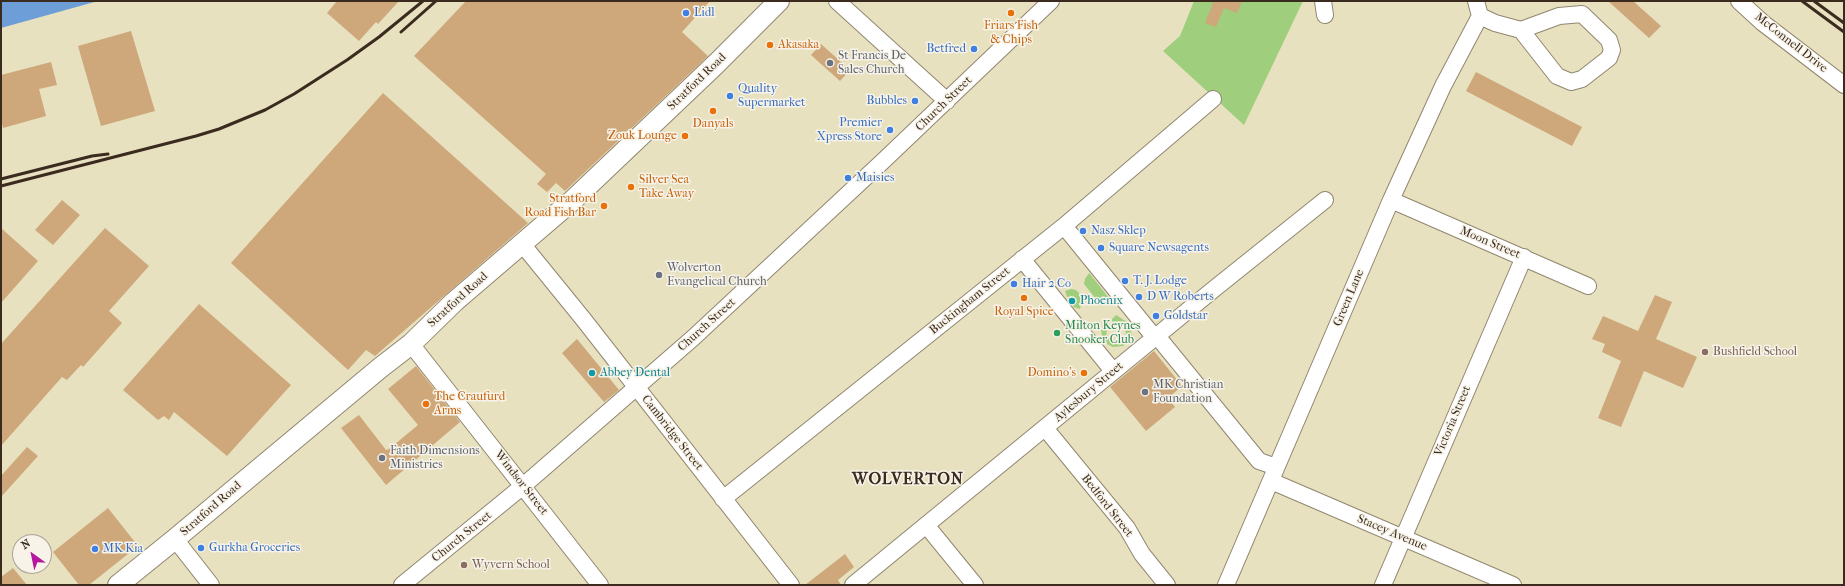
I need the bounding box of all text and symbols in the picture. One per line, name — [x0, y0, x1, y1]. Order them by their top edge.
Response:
place label: Lidl — [694, 6, 715, 20]
marker: Lidl — [681, 8, 691, 18]
marker: Friars Fish & Chips — [1006, 8, 1016, 18]
street label: McConnell Drive — [1752, 10, 1830, 76]
place label: Friars Fish & Chips — [984, 19, 1038, 47]
place label: Akasaka — [778, 38, 819, 52]
marker: Akasaka — [765, 40, 775, 50]
place label: Betfred — [927, 42, 966, 56]
marker: Betfred — [969, 44, 979, 54]
place label: St Francis De Sales Church — [838, 49, 906, 77]
street label: Stratford Road — [665, 50, 729, 114]
marker: St Francis De Sales Church — [825, 58, 835, 68]
street label: Church Street — [913, 74, 975, 134]
place label: Quality Supermarket — [738, 82, 805, 110]
marker: Quality Supermarket — [725, 91, 735, 101]
place label: Bubbles — [866, 94, 907, 108]
marker: Bubbles — [910, 96, 920, 106]
marker: Danyals — [708, 106, 718, 116]
place label: Premier Xpress Store — [817, 116, 882, 144]
place label: Danyals — [693, 117, 733, 131]
marker: Premier Xpress Store — [885, 125, 895, 135]
place label: Zouk Lounge — [608, 129, 677, 143]
marker: Zouk Lounge — [680, 131, 690, 141]
place label: Maisies — [856, 171, 894, 185]
place label: Silver Sea Take Away — [639, 173, 694, 201]
marker: Maisies — [843, 173, 853, 183]
marker: Silver Sea Take Away — [626, 182, 636, 192]
place label: Stratford Road Fish Bar — [525, 192, 596, 220]
marker: Stratford Road Fish Bar — [599, 201, 609, 211]
place label: Nasz Sklep — [1091, 224, 1146, 238]
street label: Moon Street — [1458, 224, 1522, 262]
marker: Nasz Sklep — [1078, 226, 1088, 236]
place label: Square Newsagents — [1109, 241, 1209, 255]
marker: Square Newsagents — [1096, 243, 1106, 253]
place label: Wolverton Evangelical Church — [667, 261, 767, 289]
street label: Buckingham Street — [927, 264, 1013, 338]
street label: Green Lane — [1331, 267, 1367, 329]
street label: Stratford Road — [425, 269, 491, 331]
marker: Wolverton Evangelical Church — [654, 270, 664, 280]
place label: T. J. Lodge — [1133, 274, 1187, 288]
marker: T. J. Lodge — [1120, 276, 1130, 286]
place label: Hair 2 Co — [1022, 277, 1071, 291]
marker: Hair 2 Co — [1009, 279, 1019, 289]
place label: D W Roberts — [1147, 290, 1214, 304]
marker: D W Roberts — [1134, 292, 1144, 302]
marker: Royal Spice — [1019, 293, 1029, 303]
place label: Phoenix — [1080, 294, 1123, 308]
street label: Church Street — [675, 295, 739, 355]
marker: Phoenix — [1067, 296, 1077, 306]
place label: Royal Spice — [994, 305, 1054, 319]
place label: Goldstar — [1164, 309, 1208, 323]
marker: Goldstar — [1151, 311, 1161, 321]
place label: Milton Keynes Snooker Club — [1065, 319, 1141, 347]
marker: Milton Keynes Snooker Club — [1052, 328, 1062, 338]
place label: Bushfield School — [1713, 345, 1797, 359]
marker: Bushfield School — [1700, 347, 1710, 357]
street label: Aylesbury Street — [1051, 359, 1127, 425]
place label: Abbey Dental — [600, 366, 670, 380]
place label: Domino's — [1027, 366, 1076, 380]
marker: Abbey Dental — [587, 368, 597, 378]
marker: Domino's — [1079, 368, 1089, 378]
place label: MK Christian Foundation — [1153, 378, 1224, 406]
street label: Victoria Street — [1432, 384, 1474, 458]
marker: MK Christian Foundation — [1140, 387, 1150, 397]
place label: The Craufurd Arms — [434, 390, 505, 418]
street label: Cambridge Street — [638, 393, 706, 473]
marker: The Craufurd Arms — [421, 399, 431, 409]
place label: Faith Dimensions Ministries — [390, 444, 480, 472]
street label: Windsor Street — [491, 448, 551, 518]
marker: Faith Dimensions Ministries — [377, 453, 387, 463]
district label: WOLVERTON — [852, 470, 964, 490]
street label: Bedford Street — [1078, 472, 1136, 540]
street label: Stratford Road — [178, 479, 244, 539]
street label: Church Street — [429, 509, 495, 565]
street label: Stacey Avenue — [1355, 512, 1429, 554]
north arrow — [12, 534, 52, 574]
text: N — [19, 537, 33, 552]
place label: Gurkha Groceries — [209, 541, 300, 555]
place label: MK Kia — [103, 542, 143, 556]
marker: Gurkha Groceries — [196, 543, 206, 553]
marker: MK Kia — [90, 544, 100, 554]
place label: Wyvern School — [472, 558, 550, 572]
marker: Wyvern School — [459, 560, 469, 570]

